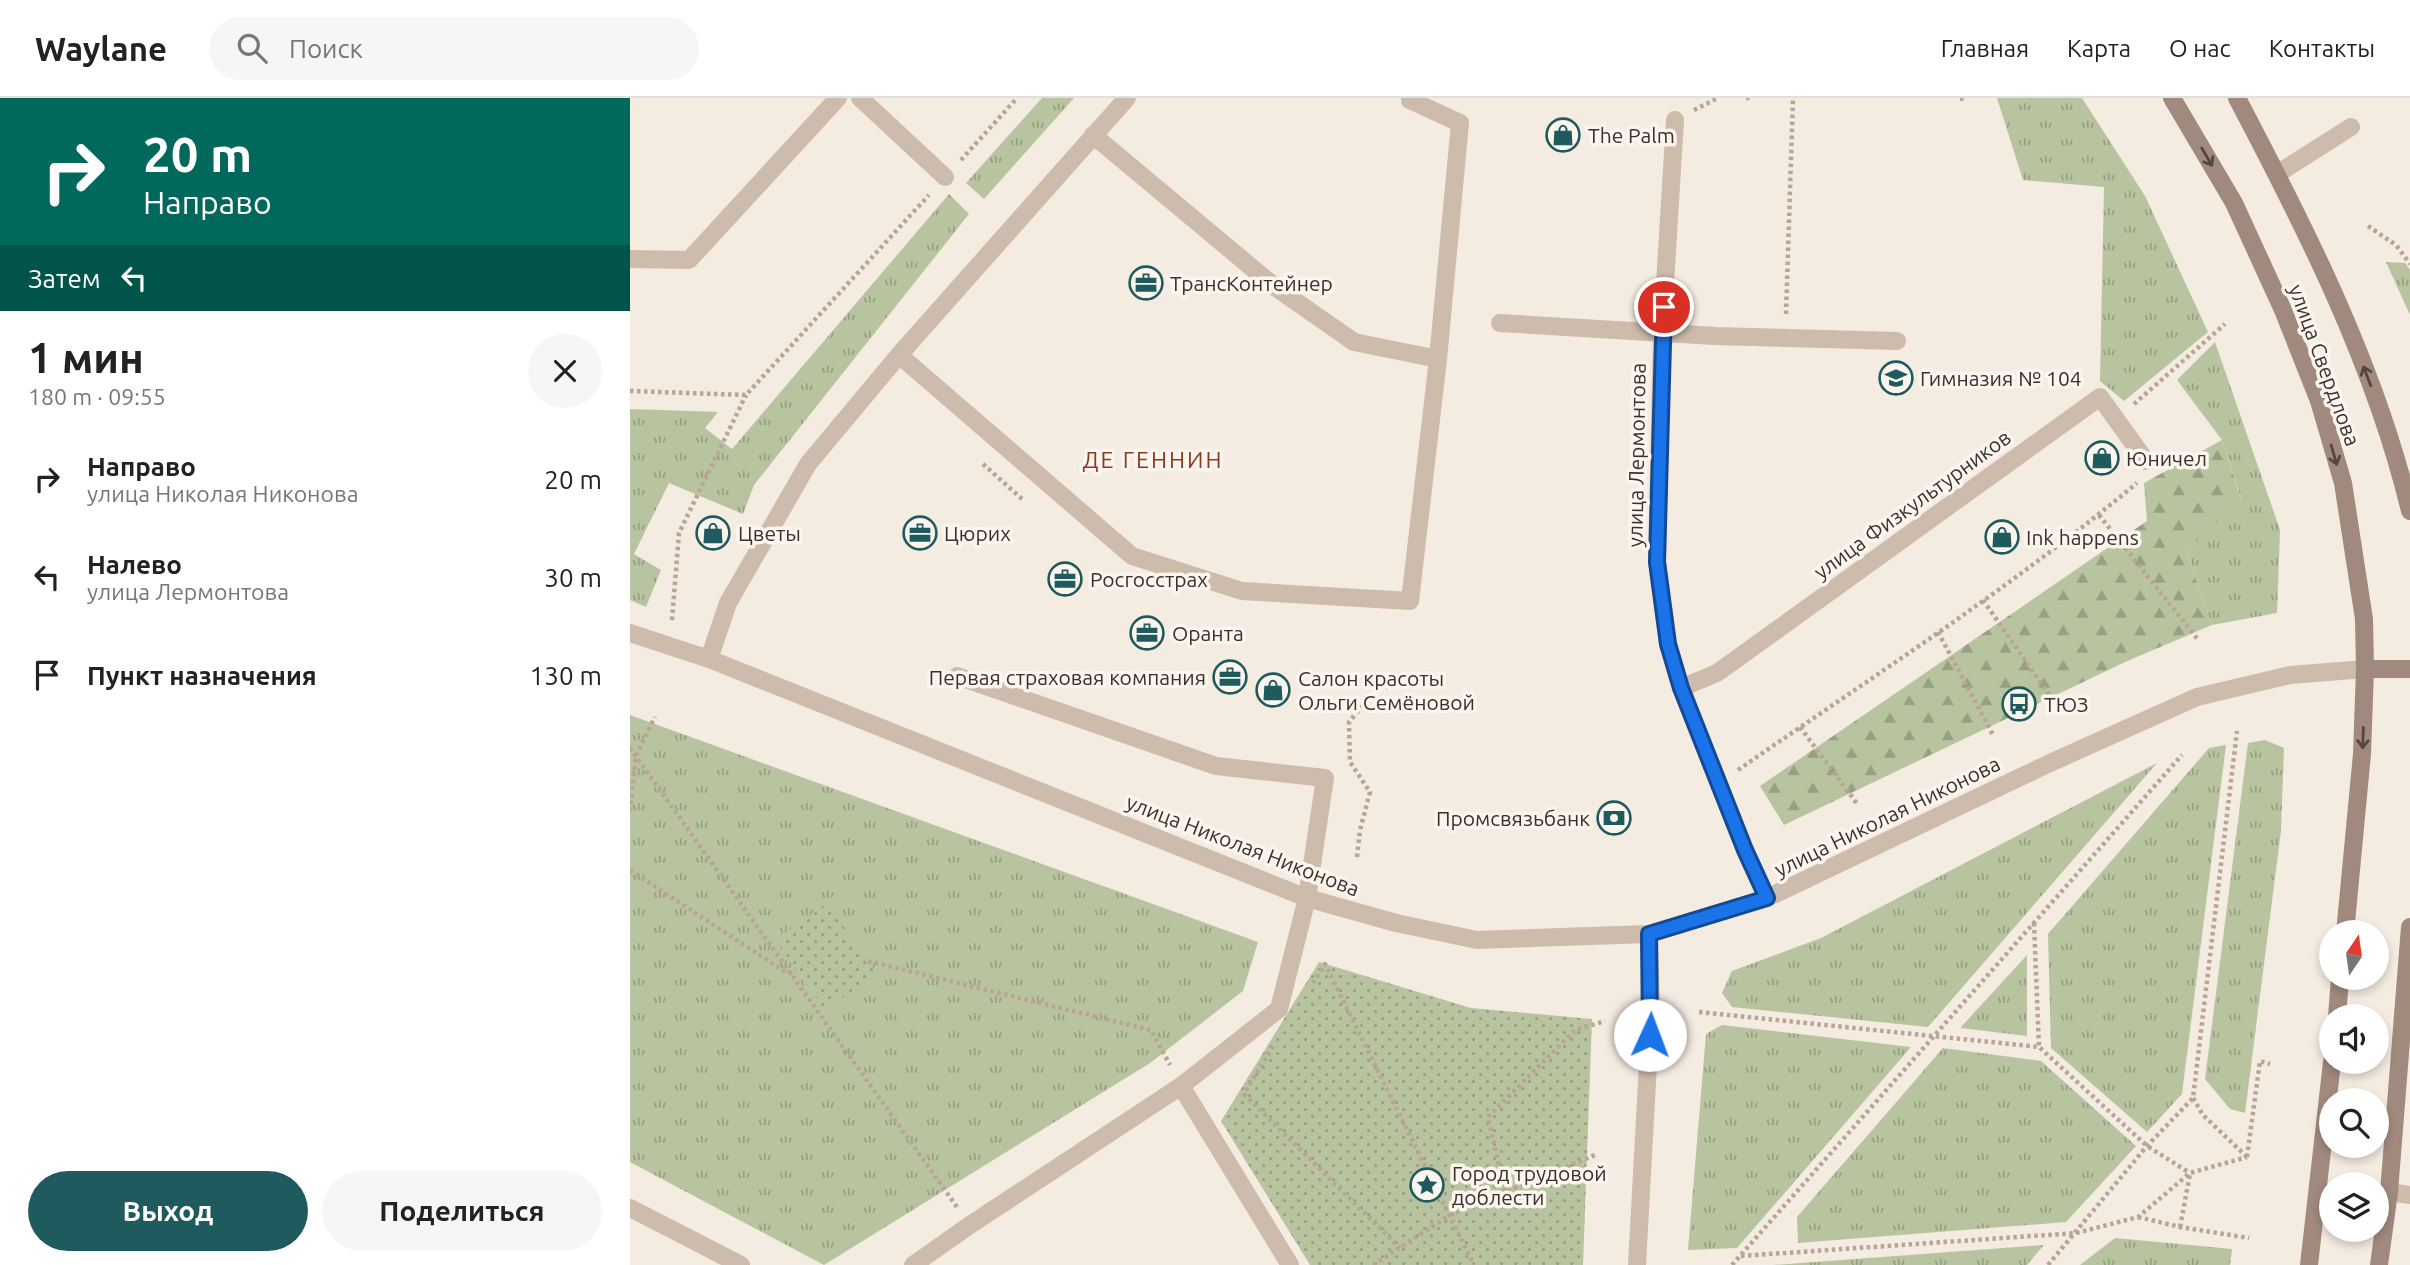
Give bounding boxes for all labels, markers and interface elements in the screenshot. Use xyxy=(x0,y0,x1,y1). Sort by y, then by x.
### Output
search box xyxy=(209,17,699,80)
icon: search xyxy=(233,29,271,67)
text: Waylane xyxy=(35,30,167,67)
text: Поиск xyxy=(289,34,363,63)
text: Главная xyxy=(1941,35,2029,62)
text: Карта xyxy=(2067,35,2131,62)
text: О нас xyxy=(2169,35,2231,62)
text: Контакты xyxy=(2269,35,2375,62)
shop icon: The Palm xyxy=(1544,116,1582,154)
place label: The Palm xyxy=(1588,123,1675,147)
icon: right xyxy=(28,126,119,217)
text: 20 m xyxy=(143,126,252,181)
one-way arrow xyxy=(2200,146,2214,166)
text: Направо xyxy=(143,184,272,220)
icon: left xyxy=(115,259,153,297)
text: Затем xyxy=(28,264,101,293)
office icon: ТрансКонтейнер xyxy=(1127,264,1165,302)
place label: ТрансКонтейнер xyxy=(1170,271,1333,295)
pin xyxy=(1634,277,1694,337)
street label: улица Свердлова xyxy=(2285,281,2365,449)
icon: arrive xyxy=(1645,288,1683,326)
text: 1 мин xyxy=(28,334,144,381)
button: close xyxy=(528,334,602,408)
school or university icon: Гимназия № 104 xyxy=(1877,359,1915,397)
street label: улица Лермонтова xyxy=(1622,363,1650,547)
one-way arrow xyxy=(2359,365,2372,387)
place label: Гимназия № 104 xyxy=(1920,366,2082,390)
text: 180 m · 09:55 xyxy=(28,384,166,409)
street label: улица Физкультурников xyxy=(1809,425,2015,583)
shop icon: Юничел xyxy=(2083,439,2121,477)
one-way arrow xyxy=(2329,444,2342,466)
place label: Юничел xyxy=(2126,446,2207,470)
district label: ДЕ ГЕННИН xyxy=(1082,447,1224,472)
text: Направо xyxy=(87,452,196,481)
icon: right xyxy=(28,460,66,498)
text: 20 m xyxy=(544,465,602,494)
text: улица Николая Никонова xyxy=(87,481,359,506)
shop icon: Цветы xyxy=(694,514,732,552)
office icon: Цюрих xyxy=(901,514,939,552)
shop icon: Ink happens xyxy=(1983,518,2021,556)
place label: Цветы xyxy=(738,521,801,545)
place label: Цюрих xyxy=(944,521,1011,545)
place label: Ink happens xyxy=(2026,525,2139,549)
text: Налево xyxy=(87,550,182,579)
icon: left xyxy=(28,558,66,596)
office icon: Росгосстрах xyxy=(1046,560,1084,598)
text: 30 m xyxy=(544,563,602,592)
place label: Росгосстрах xyxy=(1090,567,1208,591)
text: улица Лермонтова xyxy=(87,579,289,604)
office icon: Оранта xyxy=(1128,614,1166,652)
place label: Оранта xyxy=(1172,621,1244,645)
icon: arrive xyxy=(28,656,66,694)
office icon: Первая страховая компания xyxy=(1211,658,1249,696)
text: Пункт назначения xyxy=(87,661,317,690)
text: 130 m xyxy=(530,661,602,690)
place label: Первая страховая компания xyxy=(929,665,1206,689)
place label: Салон красоты Ольги Семёновой xyxy=(1298,666,1475,714)
shop icon: Салон красоты Ольги Семёновой xyxy=(1254,671,1292,709)
bus stop icon: ТЮЗ xyxy=(2000,685,2038,723)
place label: ТЮЗ xyxy=(2044,692,2089,716)
one-way arrow xyxy=(2356,726,2369,749)
street label: улица Николая Никонова xyxy=(1770,751,2004,881)
street label: улица Николая Никонова xyxy=(1123,789,1363,901)
bank icon: Промсвязьбанк xyxy=(1595,799,1633,837)
place label: Промсвязьбанк xyxy=(1436,806,1590,830)
north arrow xyxy=(2319,920,2389,990)
map controls xyxy=(2319,920,2389,1242)
position arrow xyxy=(1613,998,1687,1072)
button: sound xyxy=(2319,1004,2389,1074)
button: search xyxy=(2319,1088,2389,1158)
place label: Город трудовой доблести xyxy=(1452,1161,1607,1209)
place icon: Город трудовой доблести xyxy=(1408,1166,1446,1204)
button: Выход xyxy=(28,1171,308,1251)
button: Поделиться xyxy=(322,1171,602,1251)
button: layers xyxy=(2319,1172,2389,1242)

